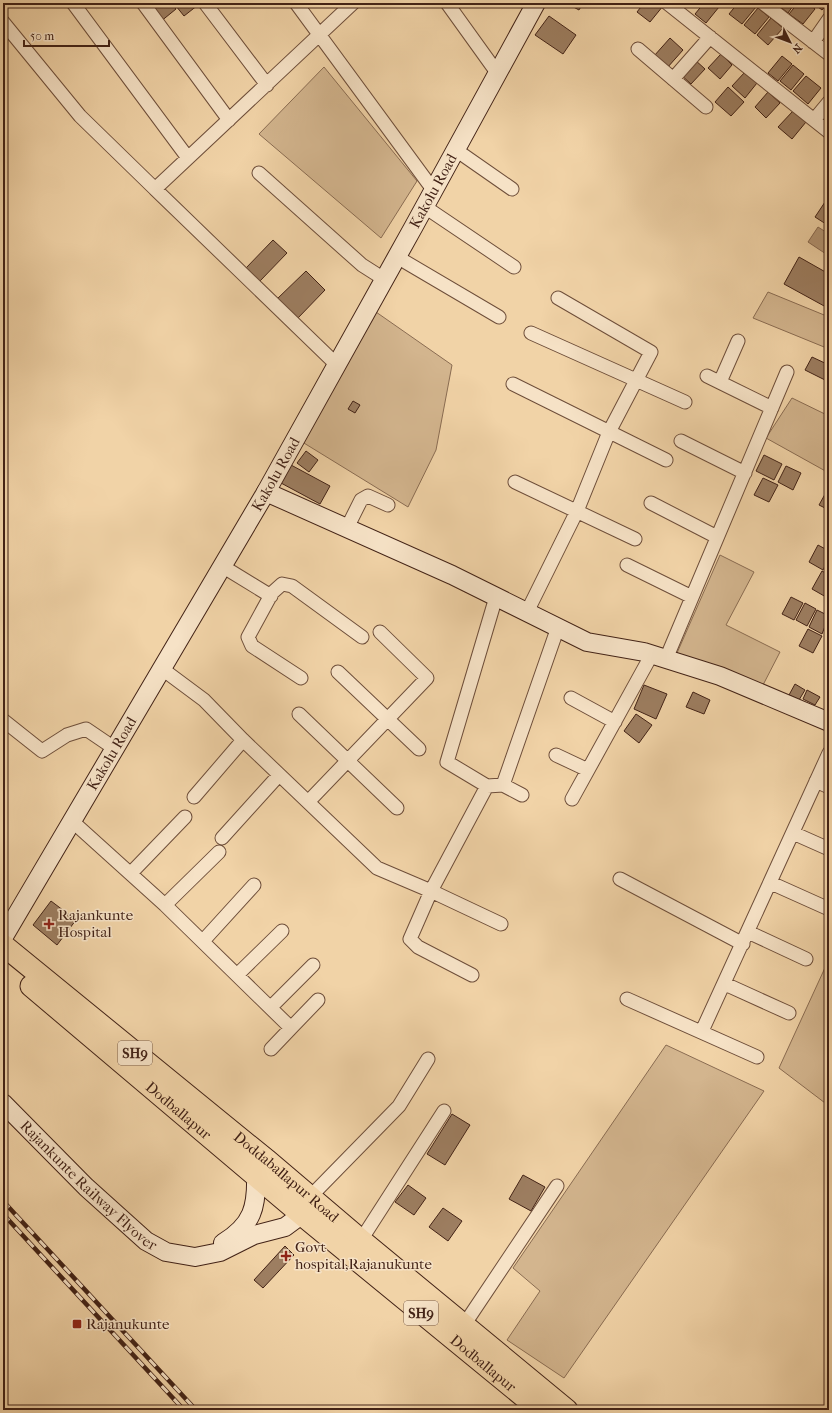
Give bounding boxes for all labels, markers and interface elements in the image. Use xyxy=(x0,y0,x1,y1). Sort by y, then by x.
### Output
scale bar xyxy=(24,22,109,48)
north arrow xyxy=(770,22,810,62)
text: 50 m xyxy=(30,29,54,43)
text: N xyxy=(789,41,805,56)
street label: Kakolu Road xyxy=(405,150,461,231)
street label: Kakolu Road xyxy=(248,433,304,515)
street label: Kakolu Road xyxy=(83,713,141,794)
place label: Rajankunte Hospital xyxy=(58,906,134,941)
marker: Rajankunte Hospital xyxy=(43,918,55,930)
road number: SH9 xyxy=(118,1041,152,1065)
street label: Dodballapur xyxy=(142,1078,215,1144)
street label: Rajankunte Railway Flyover xyxy=(16,1117,161,1255)
street label: Doddaballapur Road xyxy=(230,1128,343,1227)
place label: Govt hospital,Rajanukunte xyxy=(295,1238,432,1273)
marker: Govt hospital,Rajanukunte xyxy=(280,1250,292,1262)
road number: SH9 xyxy=(404,1301,438,1325)
place label: Rajanukunte xyxy=(86,1315,170,1333)
marker: Rajanukunte xyxy=(71,1318,83,1330)
street label: Dodballapur xyxy=(446,1331,520,1396)

